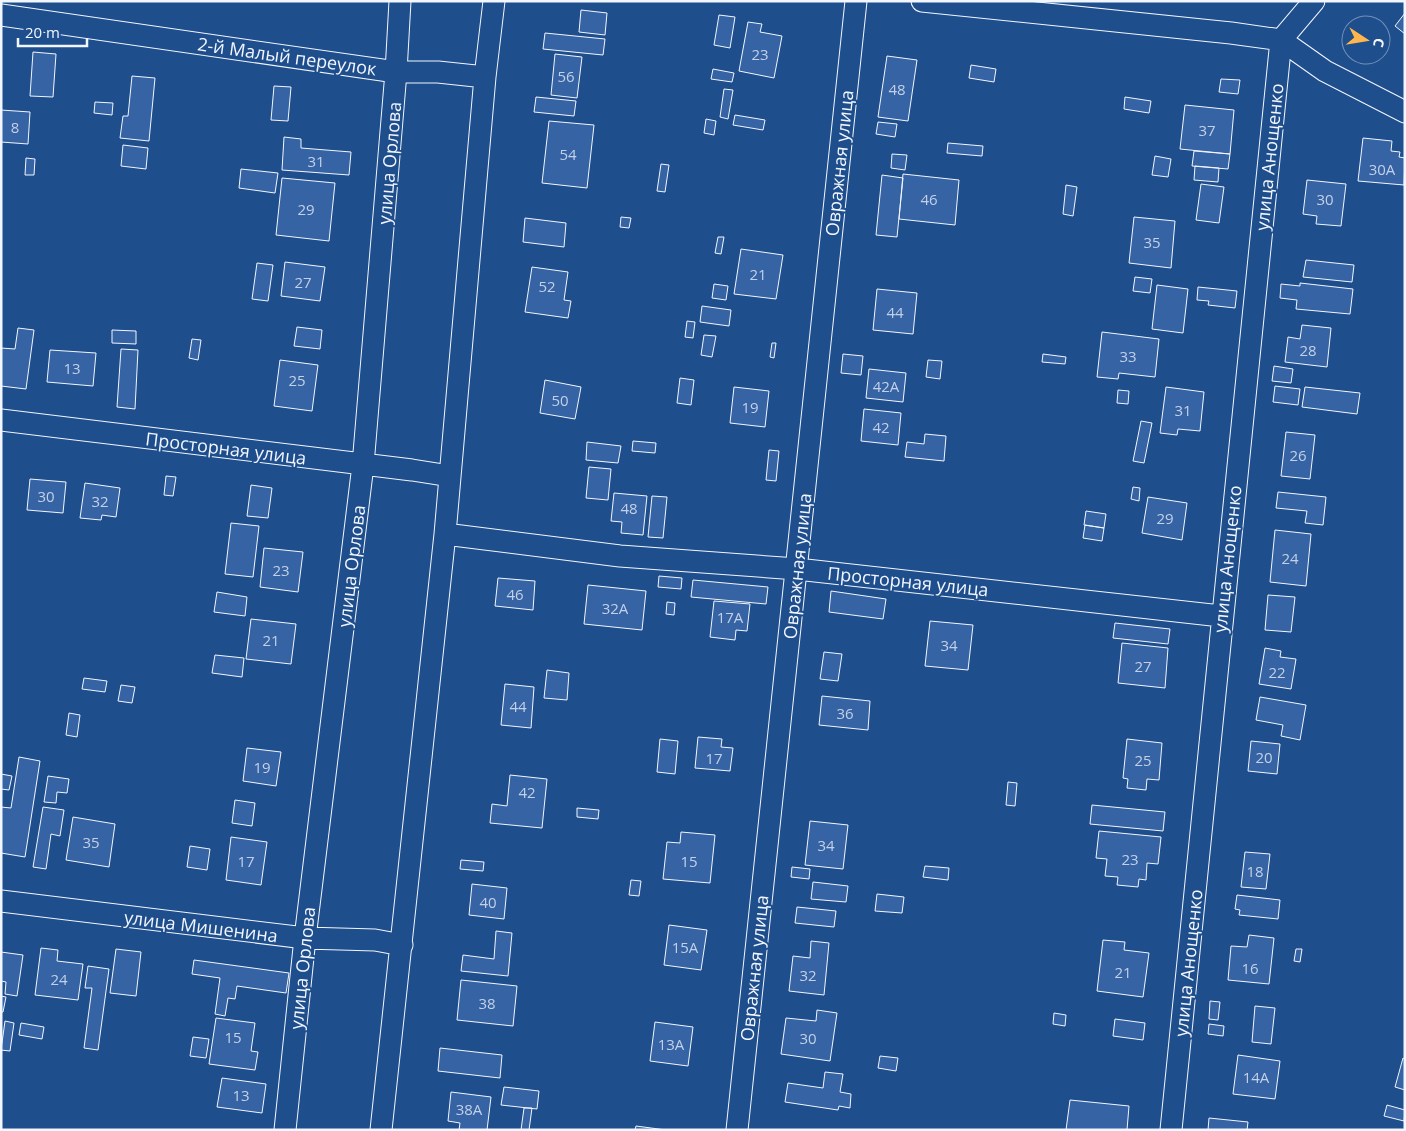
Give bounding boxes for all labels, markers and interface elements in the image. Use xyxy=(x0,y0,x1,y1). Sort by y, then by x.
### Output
scale bar xyxy=(18,15,86,47)
north arrow xyxy=(1341,15,1391,65)
text: 20 m xyxy=(25,22,60,42)
street label: 2-й Малый переулок xyxy=(196,32,379,81)
text: С xyxy=(1369,36,1389,49)
house number: 23 xyxy=(751,44,769,64)
house number: 56 xyxy=(557,66,575,86)
house number: 48 xyxy=(888,79,906,99)
street label: улица Анощенко xyxy=(1249,82,1289,232)
street label: Овражная улица xyxy=(819,89,859,237)
street label: улица Орлова xyxy=(372,101,406,225)
house number: 8 xyxy=(11,117,19,137)
house number: 37 xyxy=(1198,120,1216,140)
house number: 54 xyxy=(559,144,577,164)
house number: 31 xyxy=(307,151,325,171)
house number: 30А xyxy=(1369,159,1396,179)
house number: 46 xyxy=(920,189,938,209)
house number: 30 xyxy=(1316,189,1334,209)
house number: 29 xyxy=(297,199,315,219)
house number: 35 xyxy=(1143,232,1161,252)
house number: 21 xyxy=(749,264,767,284)
house number: 27 xyxy=(294,272,312,292)
house number: 52 xyxy=(538,276,556,296)
house number: 44 xyxy=(886,302,904,322)
house number: 28 xyxy=(1299,340,1317,360)
house number: 33 xyxy=(1119,346,1137,366)
house number: 13 xyxy=(63,358,81,378)
house number: 25 xyxy=(288,370,306,390)
house number: 42А xyxy=(873,376,900,396)
house number: 50 xyxy=(551,390,569,410)
house number: 19 xyxy=(741,397,759,417)
house number: 31 xyxy=(1174,400,1192,420)
house number: 42 xyxy=(872,417,890,437)
street label: Просторная улица xyxy=(144,426,308,470)
house number: 26 xyxy=(1289,445,1307,465)
street label: улица Анощенко xyxy=(1207,484,1247,634)
house number: 30 xyxy=(37,486,55,506)
house number: 32 xyxy=(91,491,109,511)
street label: Овражная улица xyxy=(777,492,817,640)
house number: 48 xyxy=(620,498,638,518)
street label: улица Орлова xyxy=(332,503,370,629)
house number: 29 xyxy=(1156,508,1174,528)
house number: 24 xyxy=(1281,548,1299,568)
house number: 23 xyxy=(272,560,290,580)
street label: Просторная улица xyxy=(826,561,990,601)
house number: 46 xyxy=(506,584,524,604)
house number: 32А xyxy=(602,598,629,618)
house number: 17А xyxy=(717,607,744,627)
house number: 21 xyxy=(262,630,280,650)
house number: 34 xyxy=(940,635,958,655)
house number: 27 xyxy=(1134,656,1152,676)
house number: 22 xyxy=(1268,662,1286,682)
house number: 44 xyxy=(509,696,527,716)
house number: 36 xyxy=(836,703,854,723)
house number: 20 xyxy=(1255,747,1273,767)
house number: 17 xyxy=(705,748,723,768)
house number: 25 xyxy=(1134,750,1152,770)
house number: 19 xyxy=(253,757,271,777)
house number: 42 xyxy=(518,782,536,802)
house number: 35 xyxy=(82,832,100,852)
house number: 34 xyxy=(817,835,835,855)
house number: 23 xyxy=(1121,849,1139,869)
house number: 17 xyxy=(237,851,255,871)
house number: 15 xyxy=(680,851,698,871)
house number: 18 xyxy=(1246,861,1264,881)
street label: улица Анощенко xyxy=(1168,888,1208,1038)
house number: 40 xyxy=(479,892,497,912)
street label: Овражная улица xyxy=(734,894,774,1042)
street label: улица Мишенина xyxy=(123,905,279,947)
street label: улица Орлова xyxy=(284,905,320,1031)
house number: 15А xyxy=(672,937,699,957)
house number: 16 xyxy=(1241,958,1259,978)
house number: 21 xyxy=(1114,962,1132,982)
house number: 32 xyxy=(799,965,817,985)
house number: 24 xyxy=(50,969,68,989)
house number: 38 xyxy=(478,993,496,1013)
house number: 15 xyxy=(224,1027,242,1047)
house number: 30 xyxy=(799,1028,817,1048)
house number: 13А xyxy=(658,1034,685,1054)
house number: 14А xyxy=(1243,1067,1270,1087)
house number: 13 xyxy=(232,1085,250,1105)
house number: 38А xyxy=(456,1099,483,1119)

